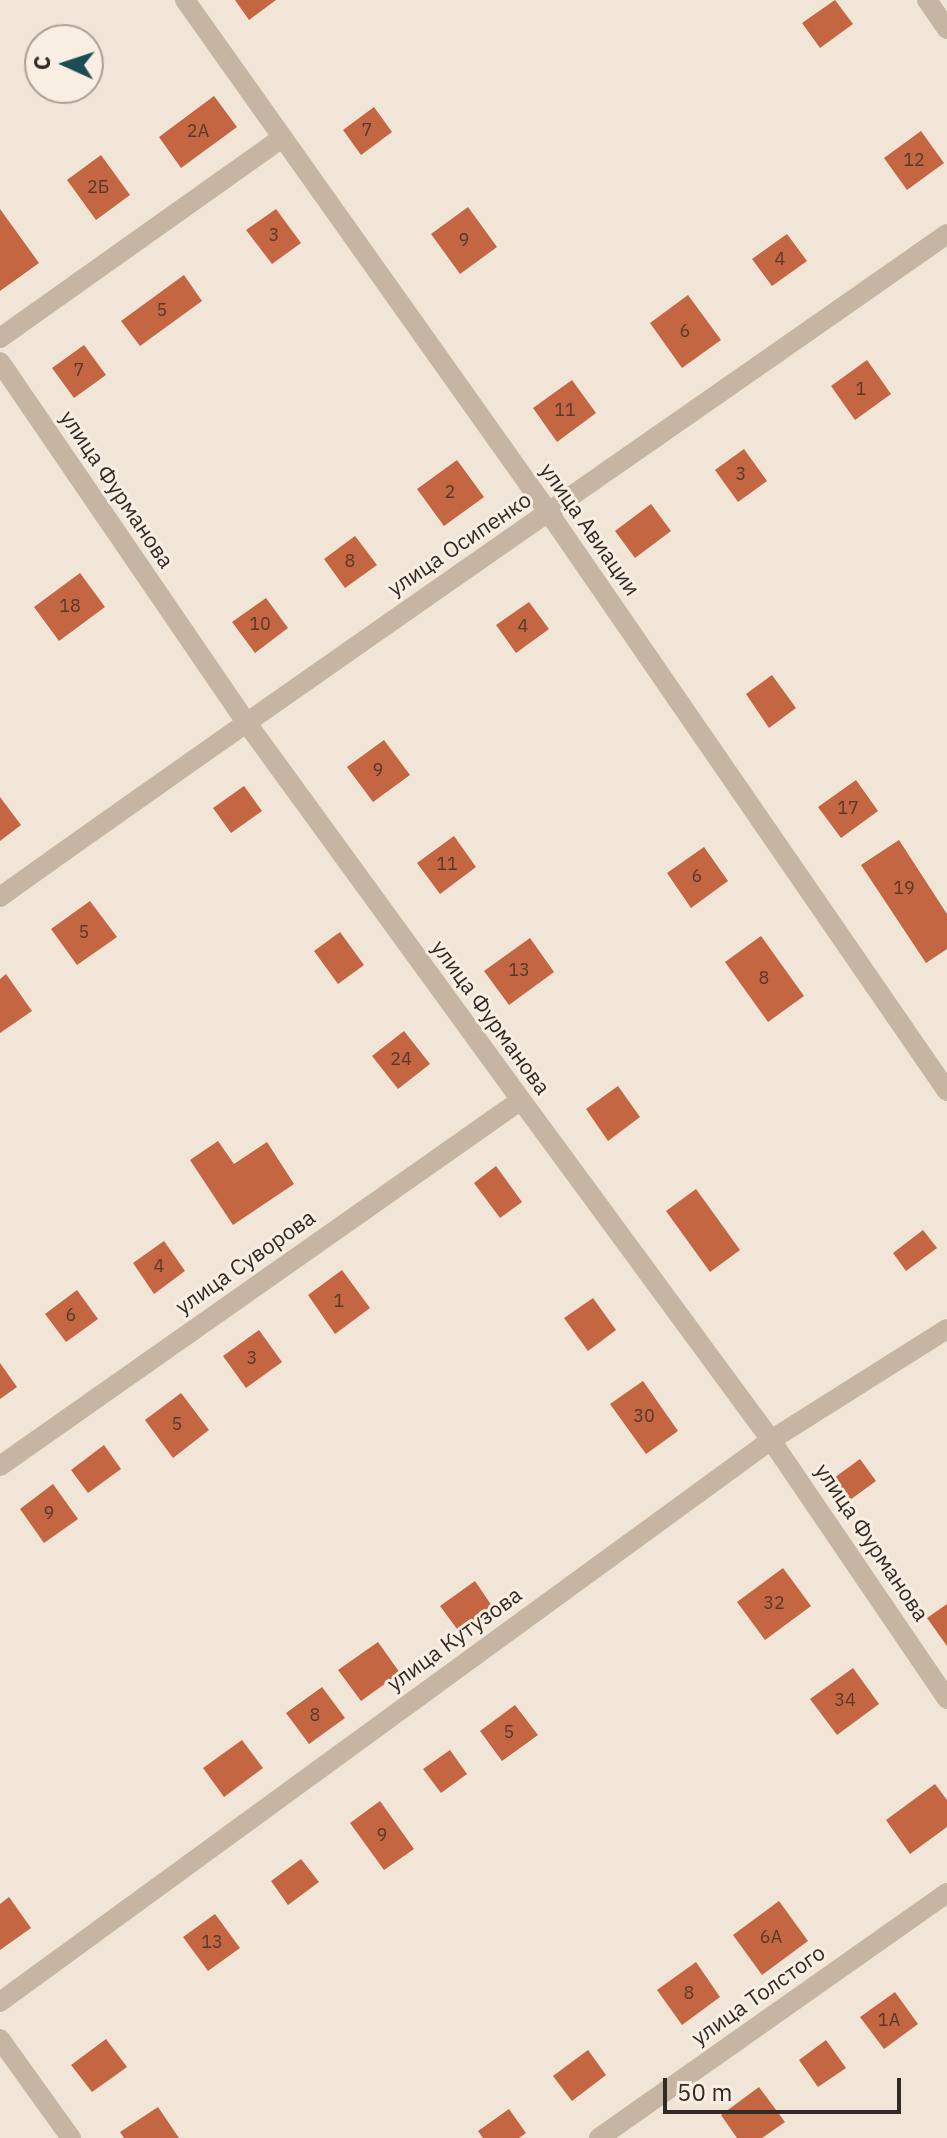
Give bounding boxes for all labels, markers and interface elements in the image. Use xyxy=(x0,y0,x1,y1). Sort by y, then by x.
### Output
north arrow xyxy=(24,24,104,104)
text: С xyxy=(27,55,56,71)
house number: 7 xyxy=(362,120,372,142)
house number: 2А xyxy=(187,121,209,143)
house number: 12 xyxy=(903,150,925,172)
house number: 2Б xyxy=(87,177,109,199)
house number: 3 xyxy=(269,225,279,247)
house number: 9 xyxy=(459,230,469,252)
house number: 4 xyxy=(775,249,785,271)
house number: 5 xyxy=(157,300,167,322)
house number: 6 xyxy=(680,321,690,343)
house number: 7 xyxy=(74,360,84,382)
house number: 1 xyxy=(856,379,866,401)
house number: 11 xyxy=(554,400,576,422)
street label: улица Фурманова xyxy=(53,406,179,574)
street label: улица Авиации xyxy=(533,458,645,602)
house number: 3 xyxy=(736,464,746,486)
house number: 2 xyxy=(445,482,455,504)
street label: улица Осипенко xyxy=(383,487,537,603)
house number: 8 xyxy=(345,551,355,573)
house number: 18 xyxy=(59,596,81,618)
house number: 10 xyxy=(249,614,271,636)
house number: 4 xyxy=(518,616,528,638)
house number: 9 xyxy=(373,760,383,782)
house number: 17 xyxy=(837,798,859,820)
house number: 11 xyxy=(436,854,458,876)
house number: 6 xyxy=(692,866,702,888)
house number: 19 xyxy=(893,878,915,900)
house number: 5 xyxy=(79,922,89,944)
street label: улица Фурманова xyxy=(425,936,555,1100)
house number: 13 xyxy=(508,960,530,982)
house number: 8 xyxy=(759,968,769,990)
house number: 24 xyxy=(390,1049,412,1071)
street label: улица Суворова xyxy=(171,1205,321,1321)
house number: 4 xyxy=(154,1256,164,1278)
house number: 1 xyxy=(334,1291,344,1313)
house number: 6 xyxy=(66,1305,76,1327)
house number: 3 xyxy=(247,1348,257,1370)
house number: 30 xyxy=(633,1406,655,1428)
house number: 5 xyxy=(172,1414,182,1436)
street label: улица Фурманова xyxy=(808,1459,934,1627)
house number: 9 xyxy=(44,1503,54,1525)
street label: улица Кутузова xyxy=(382,1582,528,1698)
house number: 32 xyxy=(763,1593,785,1615)
house number: 34 xyxy=(834,1690,856,1712)
house number: 8 xyxy=(310,1705,320,1727)
house number: 5 xyxy=(504,1722,514,1744)
house number: 9 xyxy=(377,1825,387,1847)
house number: 6А xyxy=(760,1927,782,1949)
house number: 13 xyxy=(201,1932,223,1954)
street label: улица Толстого xyxy=(687,1940,831,2052)
house number: 8 xyxy=(684,1983,694,2005)
house number: 1А xyxy=(878,2010,900,2032)
scale bar xyxy=(667,2062,905,2112)
text: 50 m xyxy=(677,2076,732,2108)

